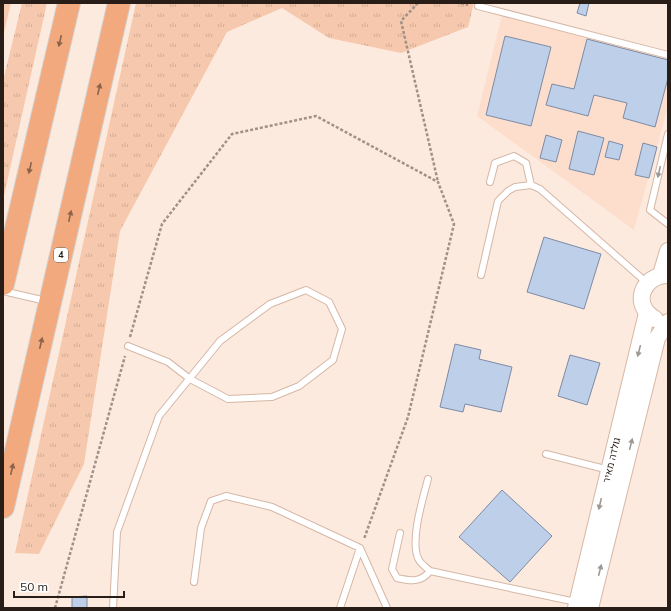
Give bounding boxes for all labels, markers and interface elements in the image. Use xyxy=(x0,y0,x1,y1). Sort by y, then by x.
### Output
one-way arrow xyxy=(57,35,63,47)
one-way arrow xyxy=(96,83,102,95)
one-way arrow xyxy=(27,161,33,174)
one-way arrow xyxy=(656,166,662,178)
one-way arrow xyxy=(67,210,73,222)
road number: 4 xyxy=(54,248,68,262)
one-way arrow xyxy=(38,336,44,349)
one-way arrow xyxy=(636,345,642,357)
street label: גולדה מאיר xyxy=(600,436,623,484)
one-way arrow xyxy=(628,438,634,450)
one-way arrow xyxy=(9,463,15,475)
one-way arrow xyxy=(597,498,603,511)
one-way arrow xyxy=(597,564,603,576)
scale bar xyxy=(14,573,124,599)
text: 50 m xyxy=(20,579,48,594)

